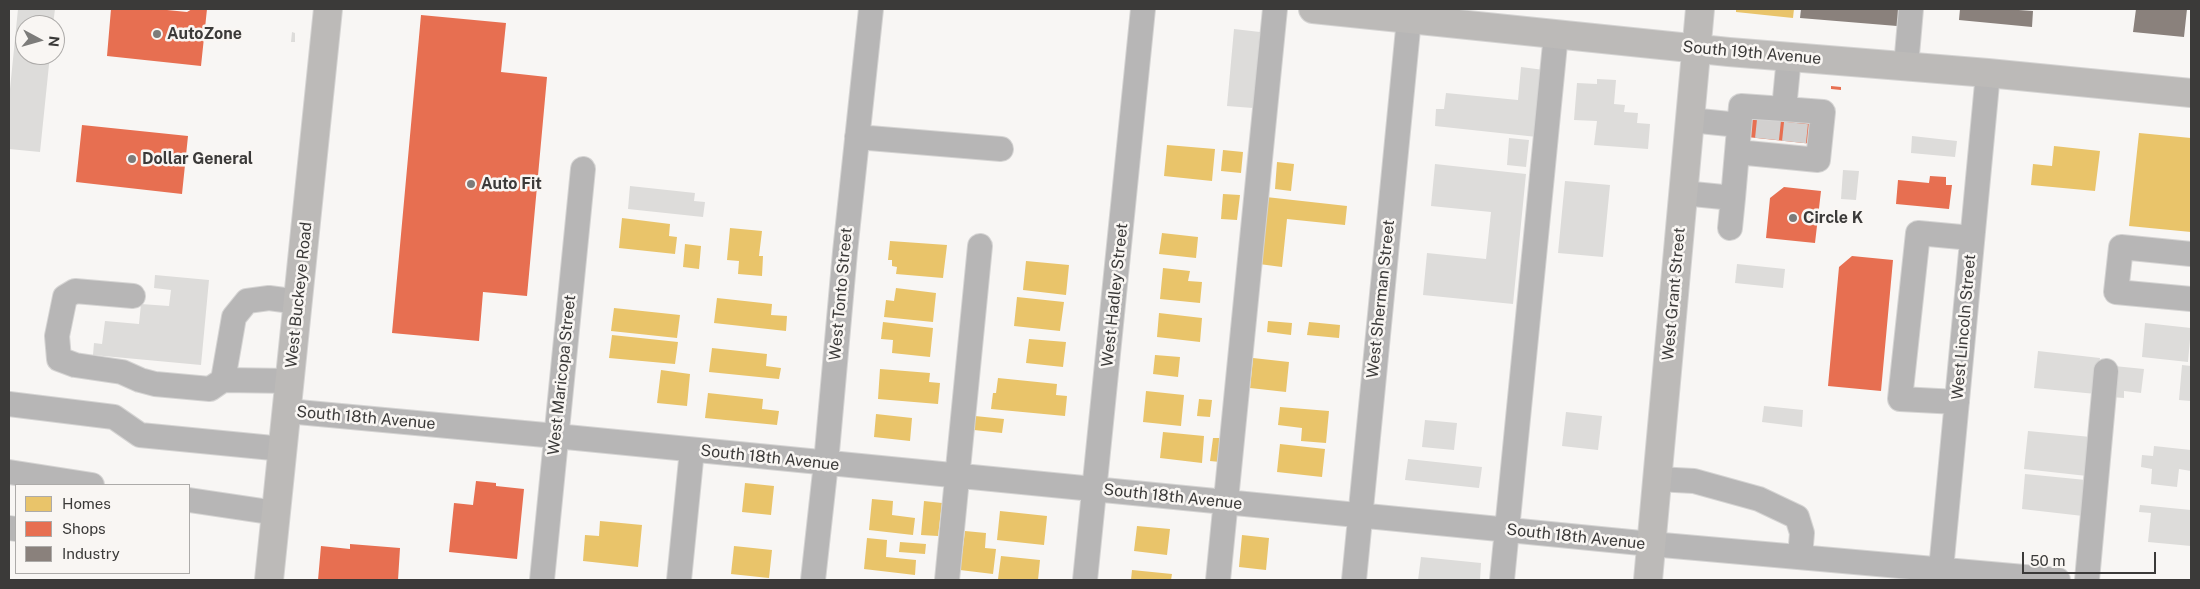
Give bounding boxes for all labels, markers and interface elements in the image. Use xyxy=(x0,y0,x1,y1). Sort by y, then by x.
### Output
north arrow xyxy=(15,15,65,65)
place label: AutoZone xyxy=(167,24,242,44)
marker: AutoZone xyxy=(151,28,163,40)
text: N xyxy=(45,35,62,48)
street label: South 19th Avenue xyxy=(1682,37,1822,69)
place label: Dollar General xyxy=(142,149,253,169)
marker: Dollar General xyxy=(126,153,138,165)
place label: Auto Fit xyxy=(481,174,542,194)
marker: Auto Fit xyxy=(465,178,477,190)
place label: Circle K xyxy=(1803,208,1863,228)
marker: Circle K xyxy=(1787,212,1799,224)
street label: West Sherman Street xyxy=(1363,219,1399,379)
street label: West Buckeye Road xyxy=(282,221,316,369)
street label: West Hadley Street xyxy=(1098,222,1132,368)
street label: West Grant Street xyxy=(1659,226,1689,362)
street label: West Tonto Street xyxy=(826,227,856,361)
street label: West Lincoln Street xyxy=(1948,253,1980,401)
street label: West Maricopa Street xyxy=(544,294,580,456)
street label: South 18th Avenue xyxy=(296,402,436,434)
street label: South 18th Avenue xyxy=(700,441,840,475)
street label: South 18th Avenue xyxy=(1103,480,1243,514)
legend xyxy=(15,484,190,574)
text: Homes xyxy=(62,495,111,512)
text: Shops xyxy=(62,520,106,537)
street label: South 18th Avenue xyxy=(1506,520,1646,554)
scale bar xyxy=(2025,542,2159,574)
text: Industry xyxy=(62,545,120,562)
text: 50 m xyxy=(2030,552,2065,569)

